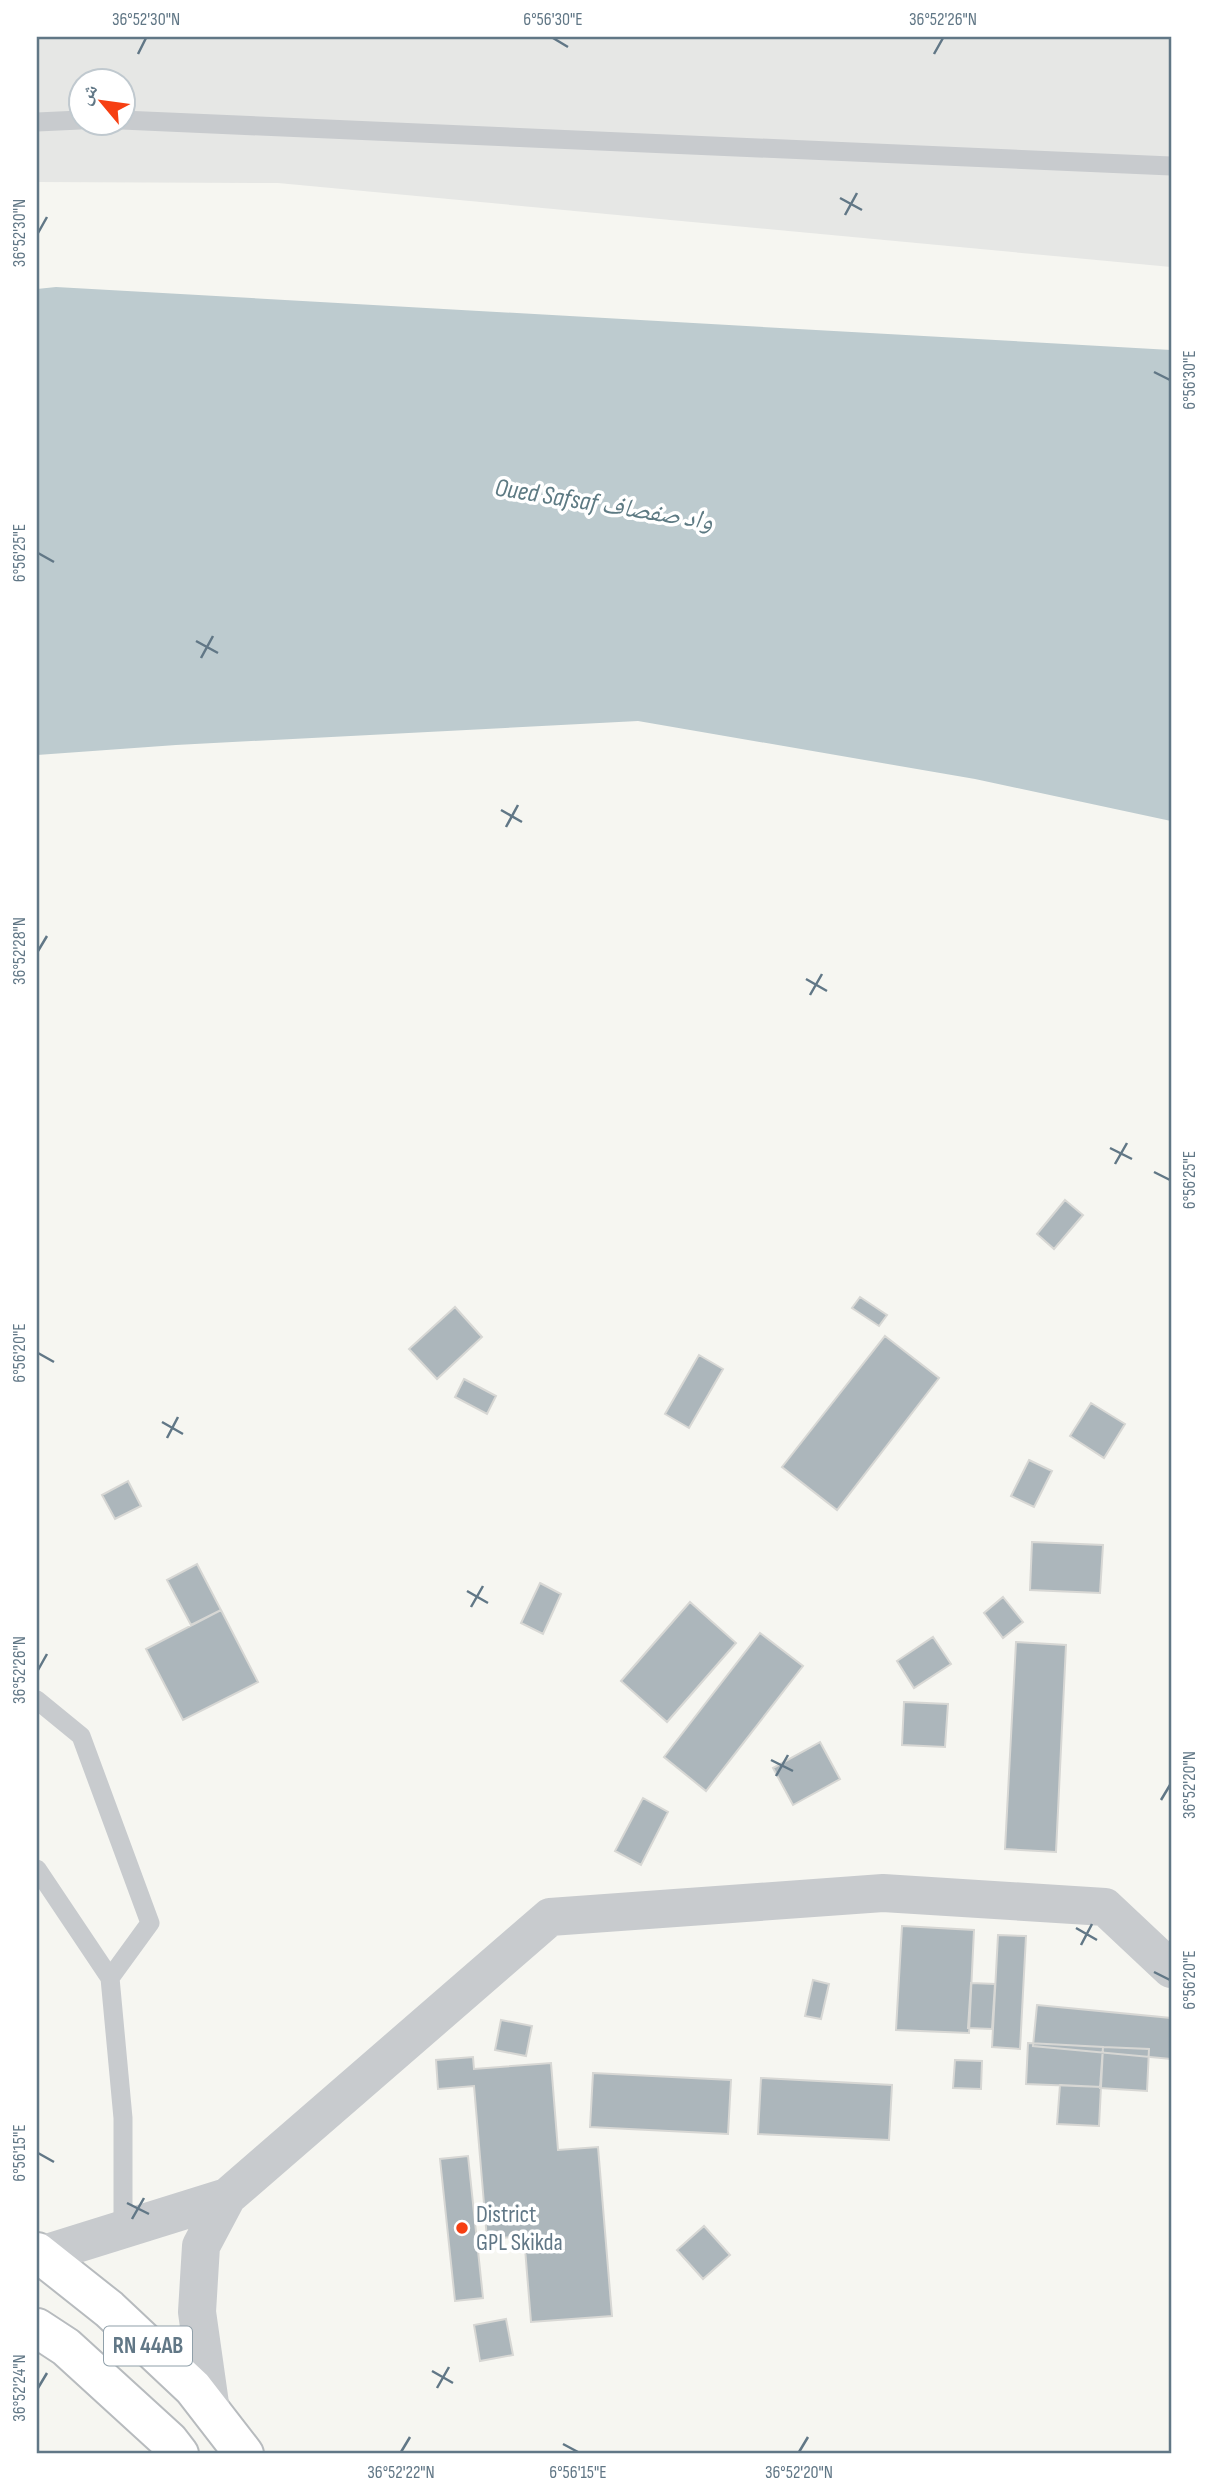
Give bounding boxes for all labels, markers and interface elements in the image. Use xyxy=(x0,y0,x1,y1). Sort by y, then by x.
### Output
text: 36°52'30"N xyxy=(112,9,180,30)
text: 6°56'30"E xyxy=(523,9,583,30)
text: 36°52'26"N xyxy=(909,9,977,30)
north arrow xyxy=(66,66,136,136)
text: ش xyxy=(73,80,103,109)
text: 36°52'30"N xyxy=(9,199,30,267)
text: 6°56'30"E xyxy=(1179,350,1200,410)
water label: Oued Safsaf واد صفصاف xyxy=(493,472,715,538)
text: 6°56'25"E xyxy=(9,524,30,582)
text: 36°52'28"N xyxy=(9,917,30,985)
text: 6°56'25"E xyxy=(1179,1151,1200,1209)
text: 6°56'20"E xyxy=(9,1323,30,1383)
text: 36°52'26"N xyxy=(9,1636,30,1704)
text: 36°52'20"N xyxy=(1179,1751,1200,1819)
text: 6°56'20"E xyxy=(1179,1950,1200,2010)
text: 6°56'15"E xyxy=(9,2124,30,2182)
place label: District GPL Skikda xyxy=(476,2200,563,2257)
marker: District GPL Skikda xyxy=(454,2220,470,2236)
road number: RN 44AB xyxy=(104,2326,192,2366)
text: 36°52'24"N xyxy=(9,2354,30,2422)
text: 36°52'22"N xyxy=(367,2462,435,2483)
text: 6°56'15"E xyxy=(549,2462,607,2483)
text: 36°52'20"N xyxy=(765,2462,833,2483)

